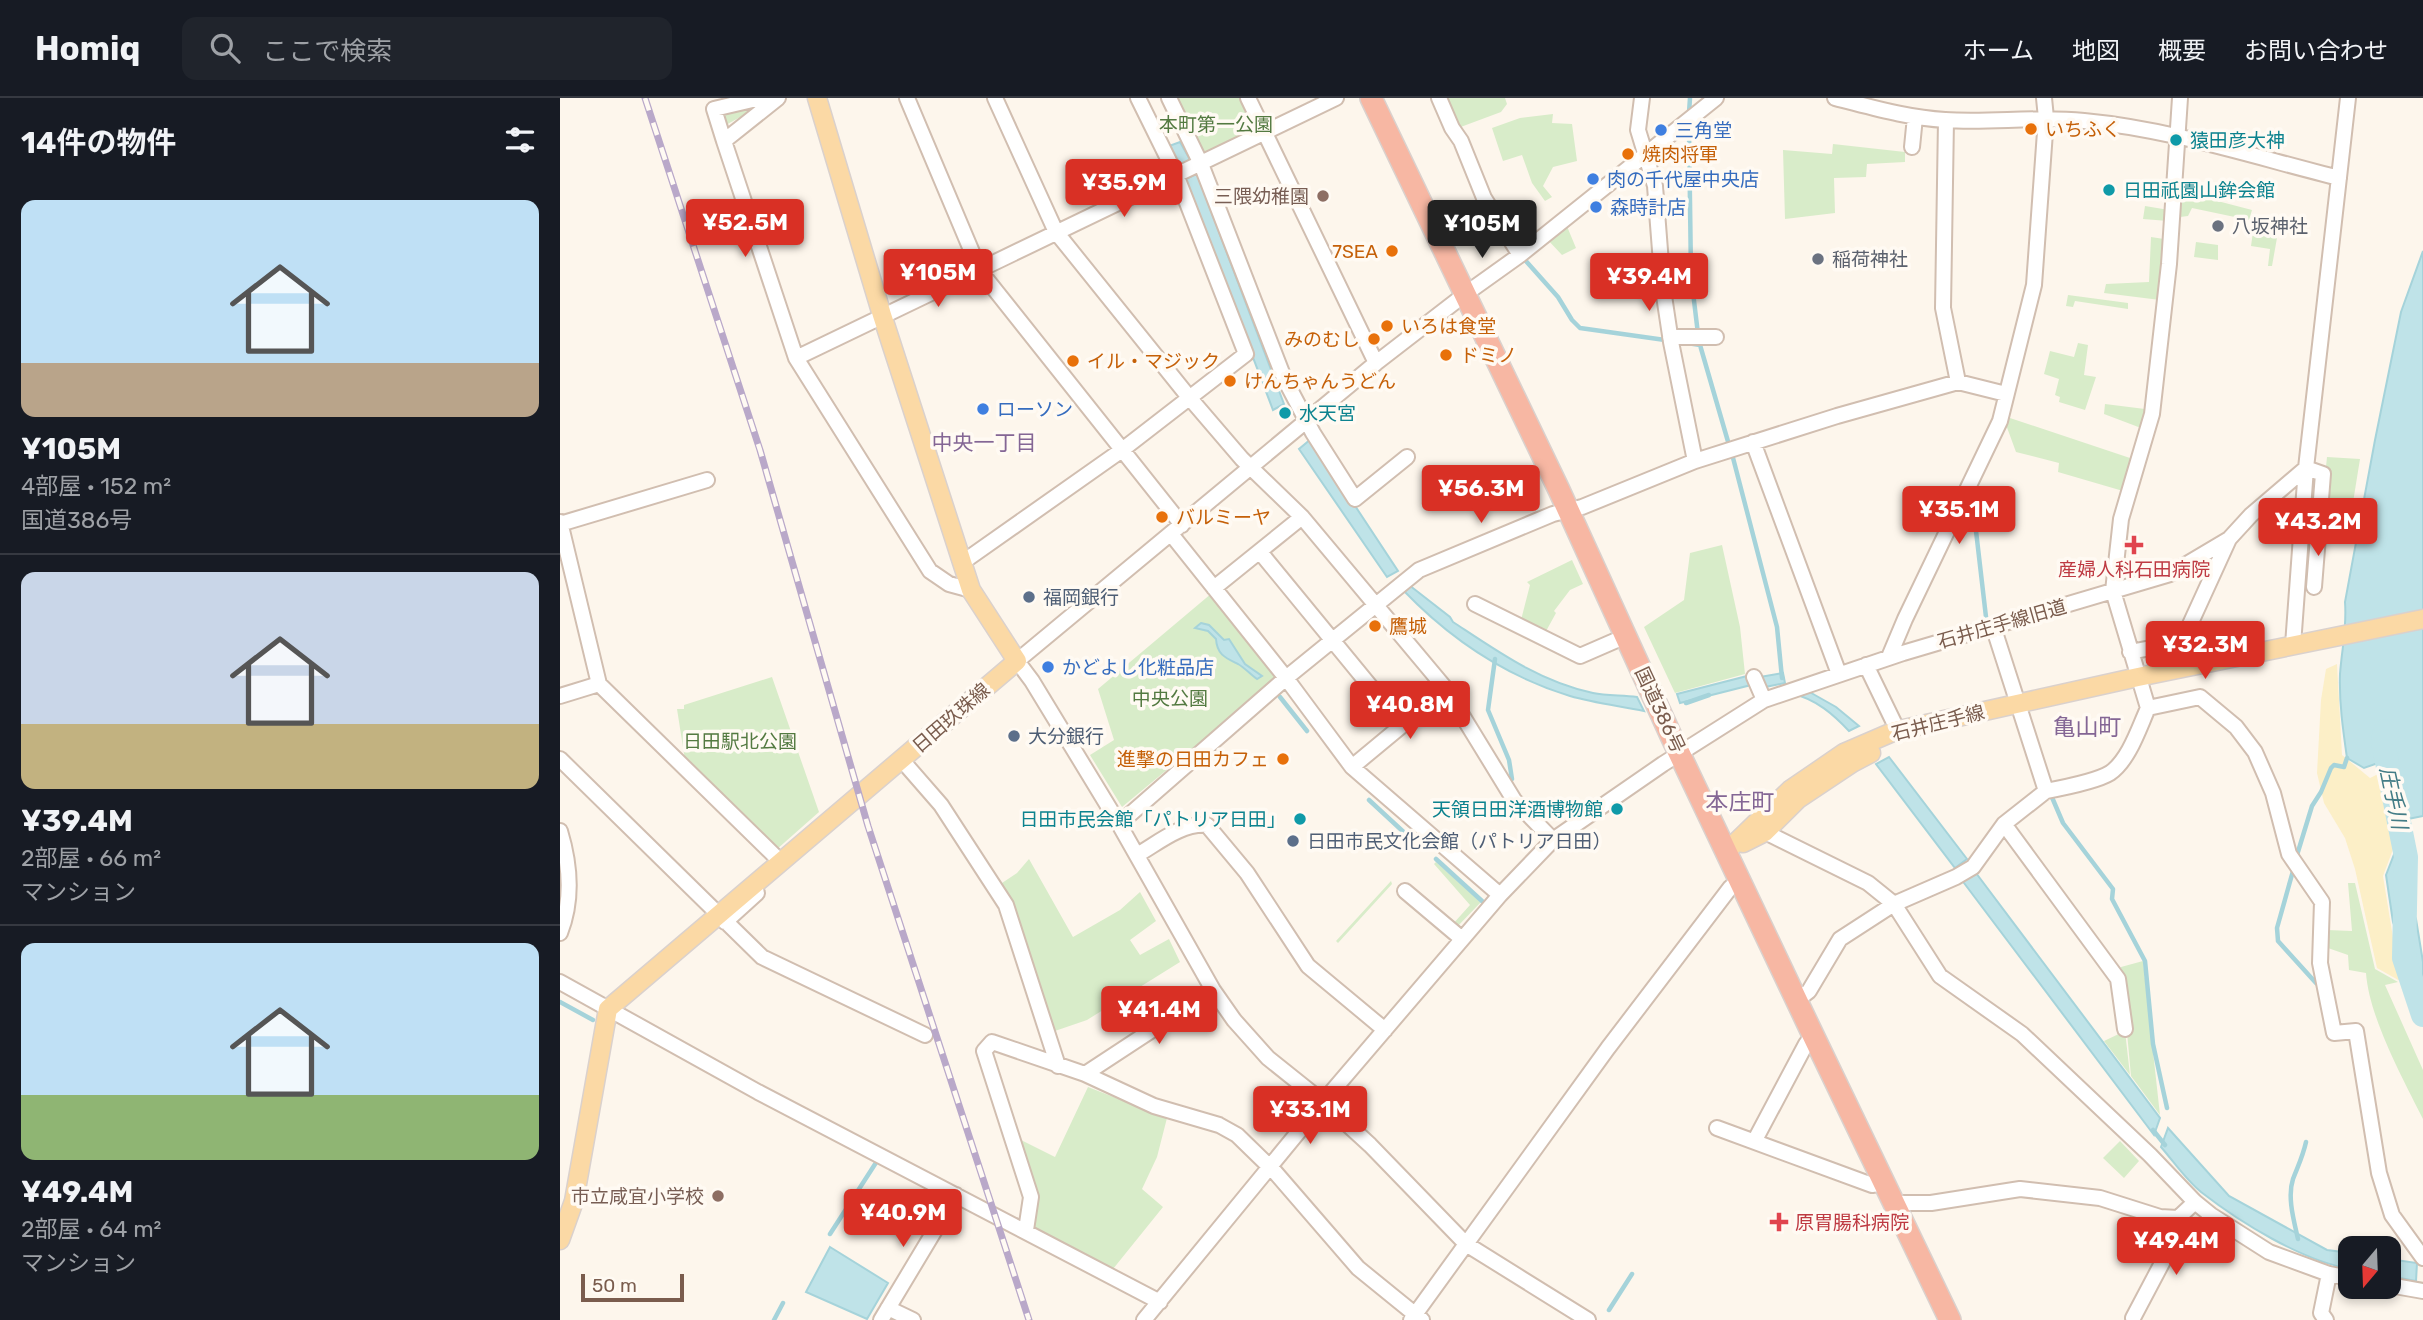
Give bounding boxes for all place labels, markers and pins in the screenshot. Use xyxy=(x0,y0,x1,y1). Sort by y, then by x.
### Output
place label: いちふく xyxy=(2045,118,2121,141)
place label: 三角堂 xyxy=(1675,119,1732,142)
marker: いちふく xyxy=(2023,121,2039,137)
marker: 三角堂 xyxy=(1653,122,1669,138)
place label: 猿田彦大神 xyxy=(2190,129,2285,152)
marker: 猿田彦大神 xyxy=(2168,132,2184,148)
place label: 焼肉将軍 xyxy=(1642,143,1718,166)
marker: 焼肉将軍 xyxy=(1620,146,1636,162)
pin: ¥35.9M xyxy=(1067,159,1181,219)
place label: 肉の千代屋中央店 xyxy=(1607,168,1759,191)
marker: 肉の千代屋中央店 xyxy=(1585,171,1601,187)
place label: 日田祇園山鉾会館 xyxy=(2123,179,2275,202)
marker: 日田祇園山鉾会館 xyxy=(2101,182,2117,198)
place label: 三隈幼稚園 xyxy=(1214,185,1309,208)
marker: 三隈幼稚園 xyxy=(1315,188,1331,204)
place label: 森時計店 xyxy=(1610,196,1686,219)
marker: 森時計店 xyxy=(1588,199,1604,215)
pin: ¥52.5M xyxy=(688,200,802,259)
pin: ¥105M xyxy=(1433,200,1531,260)
place label: 八坂神社 xyxy=(2232,215,2308,238)
marker: 八坂神社 xyxy=(2210,218,2226,234)
place label: 7SEA xyxy=(1332,240,1378,263)
marker: 7SEA xyxy=(1384,243,1400,259)
place label: 稲荷神社 xyxy=(1832,248,1908,271)
pin: ¥105M xyxy=(889,250,987,309)
marker: 稲荷神社 xyxy=(1810,251,1826,267)
pin: ¥39.4M xyxy=(1592,254,1706,313)
place label: いろは食堂 xyxy=(1401,315,1496,338)
marker: いろは食堂 xyxy=(1379,318,1395,334)
place label: みのむし xyxy=(1284,328,1360,351)
marker: みのむし xyxy=(1366,331,1382,347)
place label: ドミノ xyxy=(1460,344,1517,367)
marker: ドミノ xyxy=(1438,347,1454,363)
place label: イル・マジック xyxy=(1087,350,1220,373)
marker: イル・マジック xyxy=(1065,353,1081,369)
place label: けんちゃんうどん xyxy=(1244,370,1396,393)
marker: けんちゃんうどん xyxy=(1222,373,1238,389)
place label: ローソン xyxy=(997,398,1073,421)
marker: ローソン xyxy=(975,401,991,417)
place label: 水天宮 xyxy=(1299,402,1356,425)
marker: 水天宮 xyxy=(1277,405,1293,421)
pin: ¥56.3M xyxy=(1424,466,1538,525)
pin: ¥35.1M xyxy=(1902,486,2016,546)
pin: ¥43.2M xyxy=(2261,498,2375,558)
place label: バルミーヤ xyxy=(1176,506,1271,529)
marker: バルミーヤ xyxy=(1154,509,1170,525)
marker: 産婦人科石田病院 xyxy=(2124,535,2144,555)
place label: 産婦人科石田病院 xyxy=(2058,558,2210,581)
place label: 福岡銀行 xyxy=(1043,586,1119,609)
marker: 福岡銀行 xyxy=(1021,589,1037,605)
place label: 鷹城 xyxy=(1389,615,1427,638)
marker: 鷹城 xyxy=(1367,618,1383,634)
pin: ¥32.3M xyxy=(2148,622,2262,681)
place label: かどよし化粧品店 xyxy=(1062,656,1214,679)
marker: かどよし化粧品店 xyxy=(1040,659,1056,675)
pin: ¥40.8M xyxy=(1353,682,1467,741)
place label: 大分銀行 xyxy=(1028,725,1104,748)
marker: 大分銀行 xyxy=(1006,728,1022,744)
place label: 進撃の日田カフェ xyxy=(1117,748,1269,771)
marker: 進撃の日田カフェ xyxy=(1275,751,1291,767)
place label: 天領日田洋酒博物館 xyxy=(1432,798,1603,821)
marker: 天領日田洋酒博物館 xyxy=(1609,801,1625,817)
place label: 日田市民会館「パトリア日田」 xyxy=(1019,808,1286,831)
marker: 日田市民会館「パトリア日田」 xyxy=(1292,811,1308,827)
place label: 日田市民文化会館（パトリア日田） xyxy=(1307,830,1612,853)
marker: 日田市民文化会館（パトリア日田） xyxy=(1285,833,1301,849)
pin: ¥41.4M xyxy=(1102,986,1216,1046)
pin: ¥33.1M xyxy=(1253,1086,1367,1146)
place label: 市立咸宜小学校 xyxy=(571,1185,704,1208)
marker: 市立咸宜小学校 xyxy=(710,1188,726,1204)
pin: ¥40.9M xyxy=(846,1190,960,1249)
place label: 原胃腸科病院 xyxy=(1795,1211,1909,1234)
marker: 原胃腸科病院 xyxy=(1769,1212,1789,1232)
pin: ¥49.4M xyxy=(2119,1218,2233,1277)

